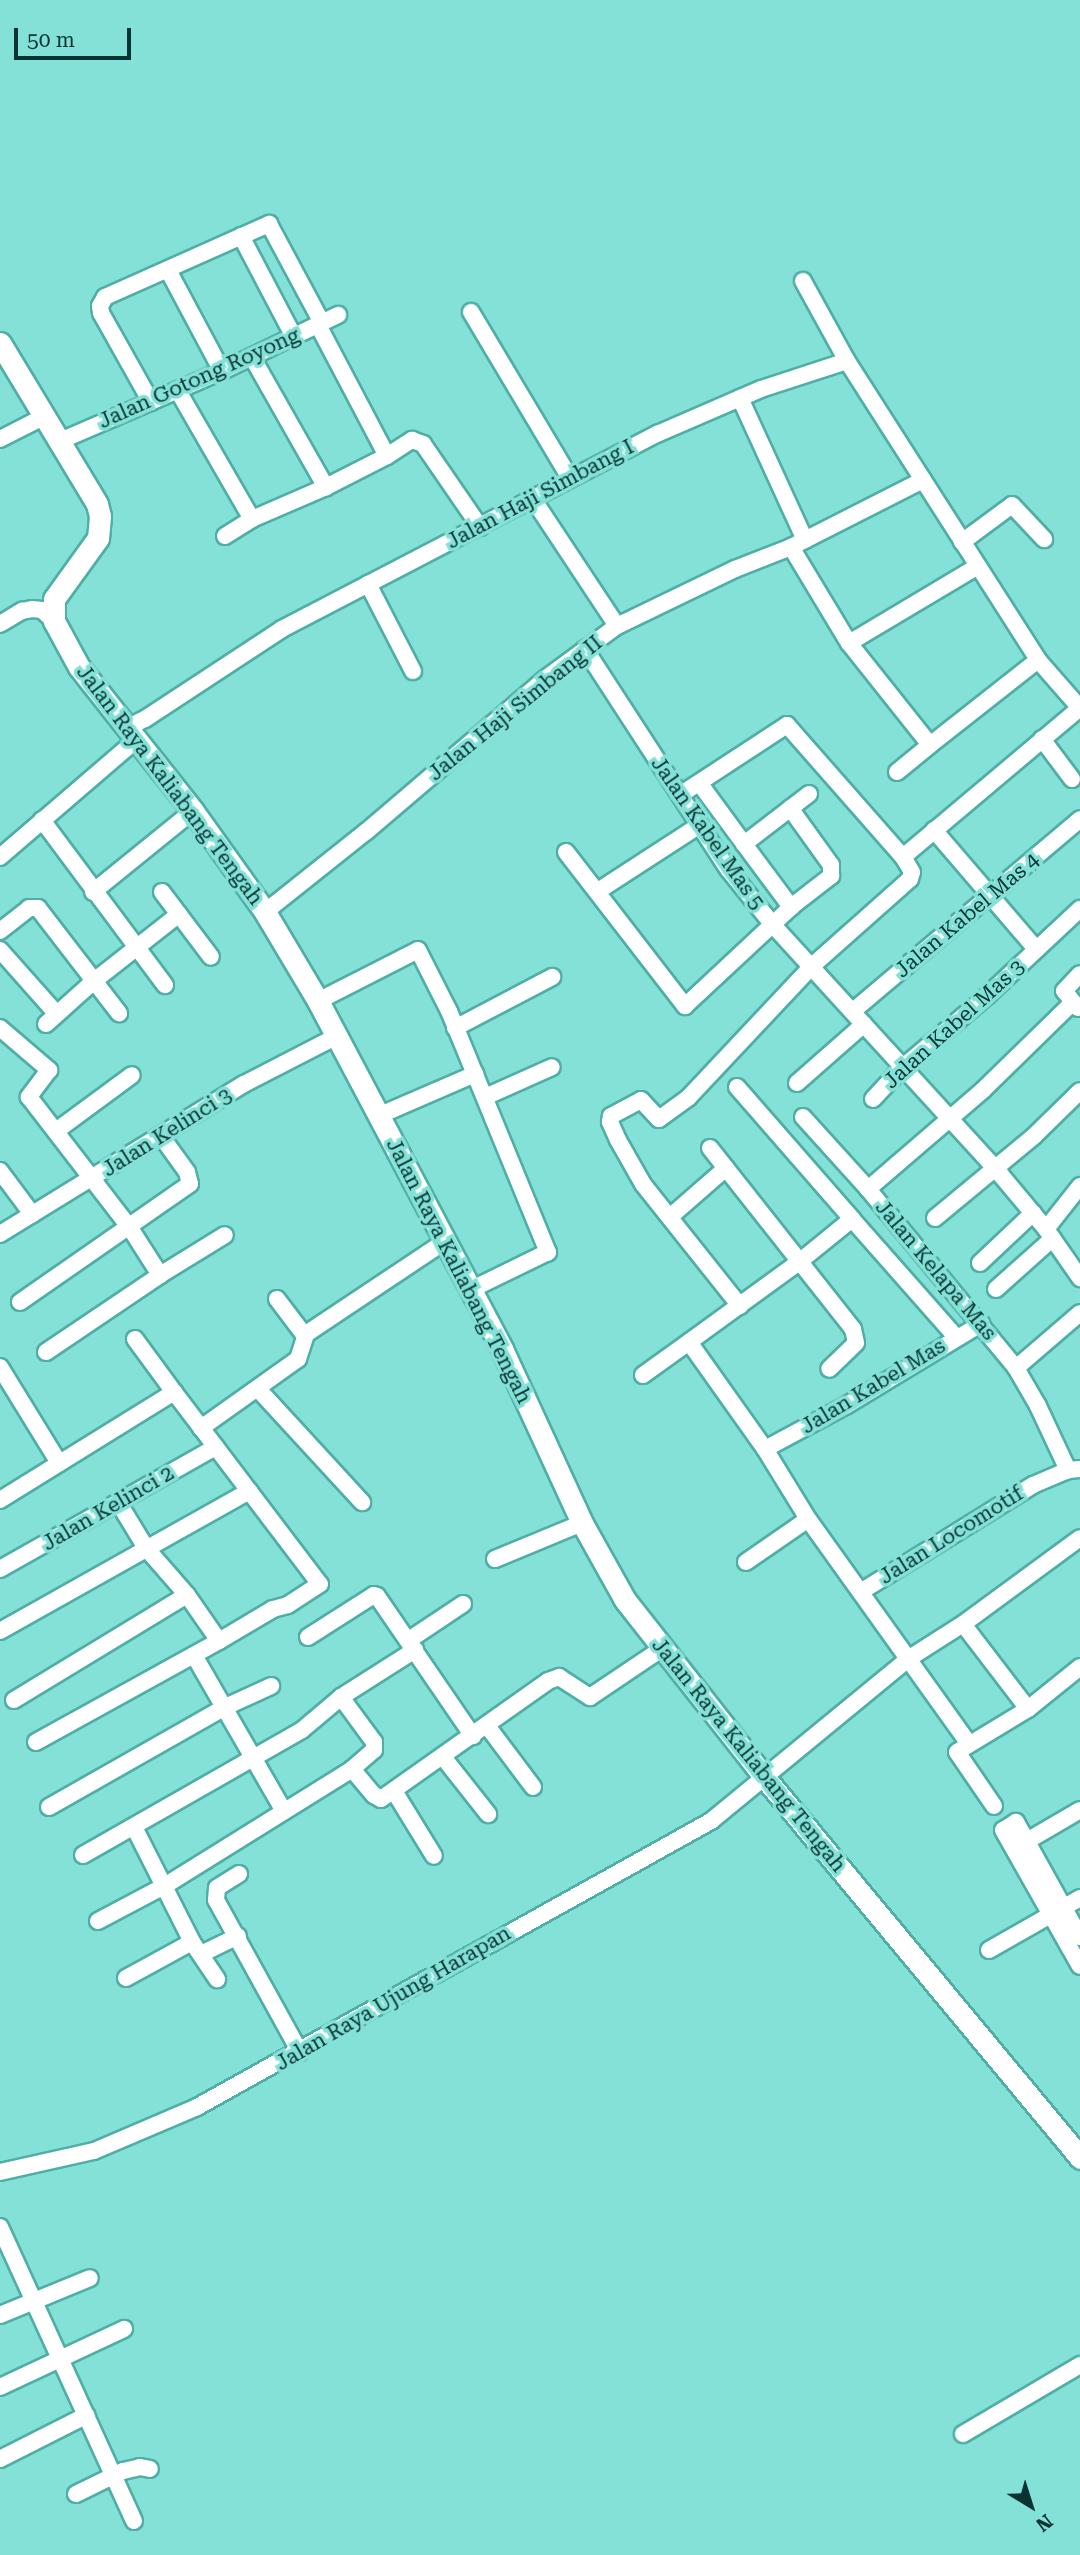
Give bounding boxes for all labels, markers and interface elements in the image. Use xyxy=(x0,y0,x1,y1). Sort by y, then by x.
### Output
scale bar xyxy=(18,14,135,58)
text: 50 m xyxy=(27,28,75,52)
street label: Jalan Gotong Royong xyxy=(95,322,303,434)
street label: Jalan Haji Simbang I xyxy=(442,434,638,554)
street label: Jalan Haji Simbang II xyxy=(423,630,607,786)
street label: Jalan Raya Kaliabang Tengah xyxy=(71,660,269,910)
street label: Jalan Kabel Mas 5 xyxy=(646,752,770,914)
street label: Jalan Kabel Mas 4 xyxy=(890,847,1044,983)
street label: Jalan Kabel Mas 3 xyxy=(878,954,1030,1094)
street label: Jalan Kelinci 3 xyxy=(98,1082,236,1182)
street label: Jalan Raya Kaliabang Tengah xyxy=(381,1134,537,1408)
street label: Jalan Kelapa Mas xyxy=(870,1195,1002,1345)
street label: Jalan Kabel Mas xyxy=(796,1333,950,1439)
street label: Jalan Kelinci 2 xyxy=(38,1460,178,1556)
street label: Jalan Locomotif xyxy=(874,1481,1028,1589)
street label: Jalan Raya Kaliabang Tengah xyxy=(647,1633,851,1877)
street label: Jalan Raya Ujung Harapan xyxy=(271,1920,515,2076)
north arrow xyxy=(996,2471,1066,2541)
text: N xyxy=(1031,2509,1057,2537)

